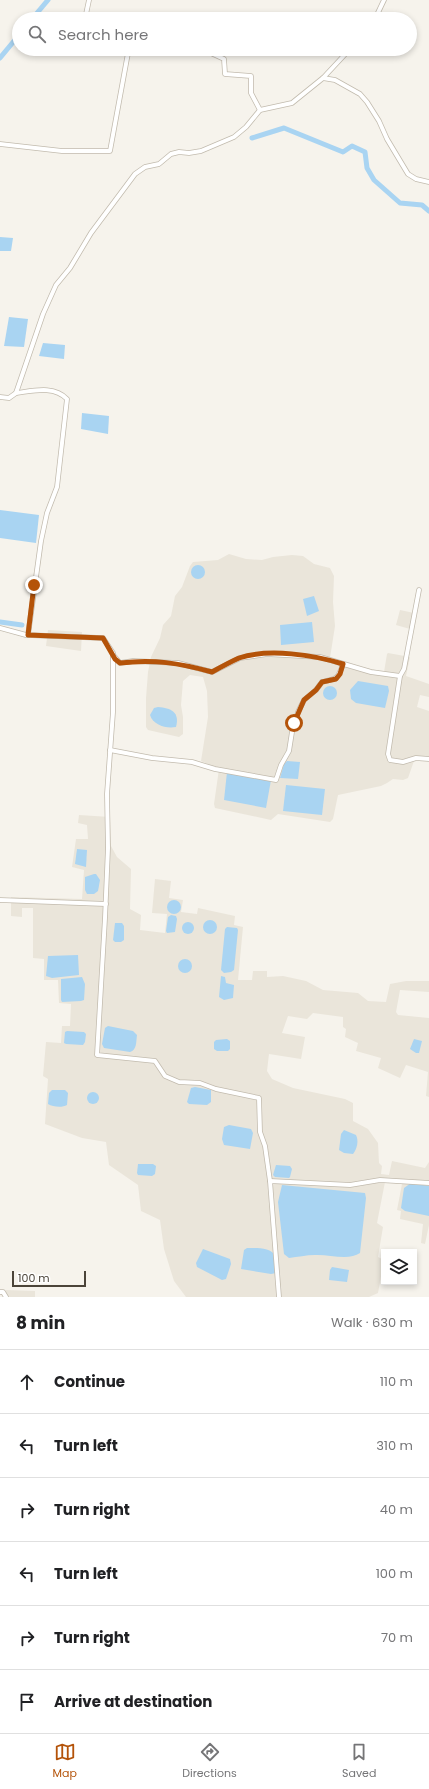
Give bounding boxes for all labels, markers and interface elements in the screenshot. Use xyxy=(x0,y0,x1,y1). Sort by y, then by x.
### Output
search box xyxy=(12,12,417,56)
icon: search xyxy=(26,23,48,45)
text: Search here xyxy=(58,24,148,45)
route end xyxy=(25,576,43,594)
route start xyxy=(285,714,303,732)
map controls xyxy=(381,1249,417,1285)
button: layers xyxy=(381,1249,417,1285)
scale bar xyxy=(12,1269,86,1288)
text: 100 m xyxy=(18,1270,50,1286)
text: 8 min xyxy=(16,1311,65,1335)
text: Walk · 630 m xyxy=(331,1313,413,1332)
icon: ahead xyxy=(16,1371,38,1393)
text: Continue xyxy=(54,1371,125,1392)
text: 110 m xyxy=(380,1372,413,1391)
icon: left xyxy=(16,1435,38,1457)
text: Turn left xyxy=(54,1435,118,1456)
text: 310 m xyxy=(376,1436,413,1455)
icon: right xyxy=(16,1499,38,1521)
text: Turn right xyxy=(54,1499,130,1520)
text: 40 m xyxy=(380,1500,413,1519)
icon: left xyxy=(16,1563,38,1585)
text: Turn left xyxy=(54,1563,118,1584)
text: 100 m xyxy=(376,1564,413,1583)
icon: right xyxy=(16,1627,38,1649)
text: Turn right xyxy=(54,1627,130,1648)
text: 70 m xyxy=(381,1628,413,1647)
icon: arrive xyxy=(16,1691,38,1713)
text: Arrive at destination xyxy=(54,1691,212,1712)
tab: Map xyxy=(53,1741,77,1782)
tab: Directions xyxy=(182,1741,237,1782)
tab: Saved xyxy=(342,1741,376,1782)

